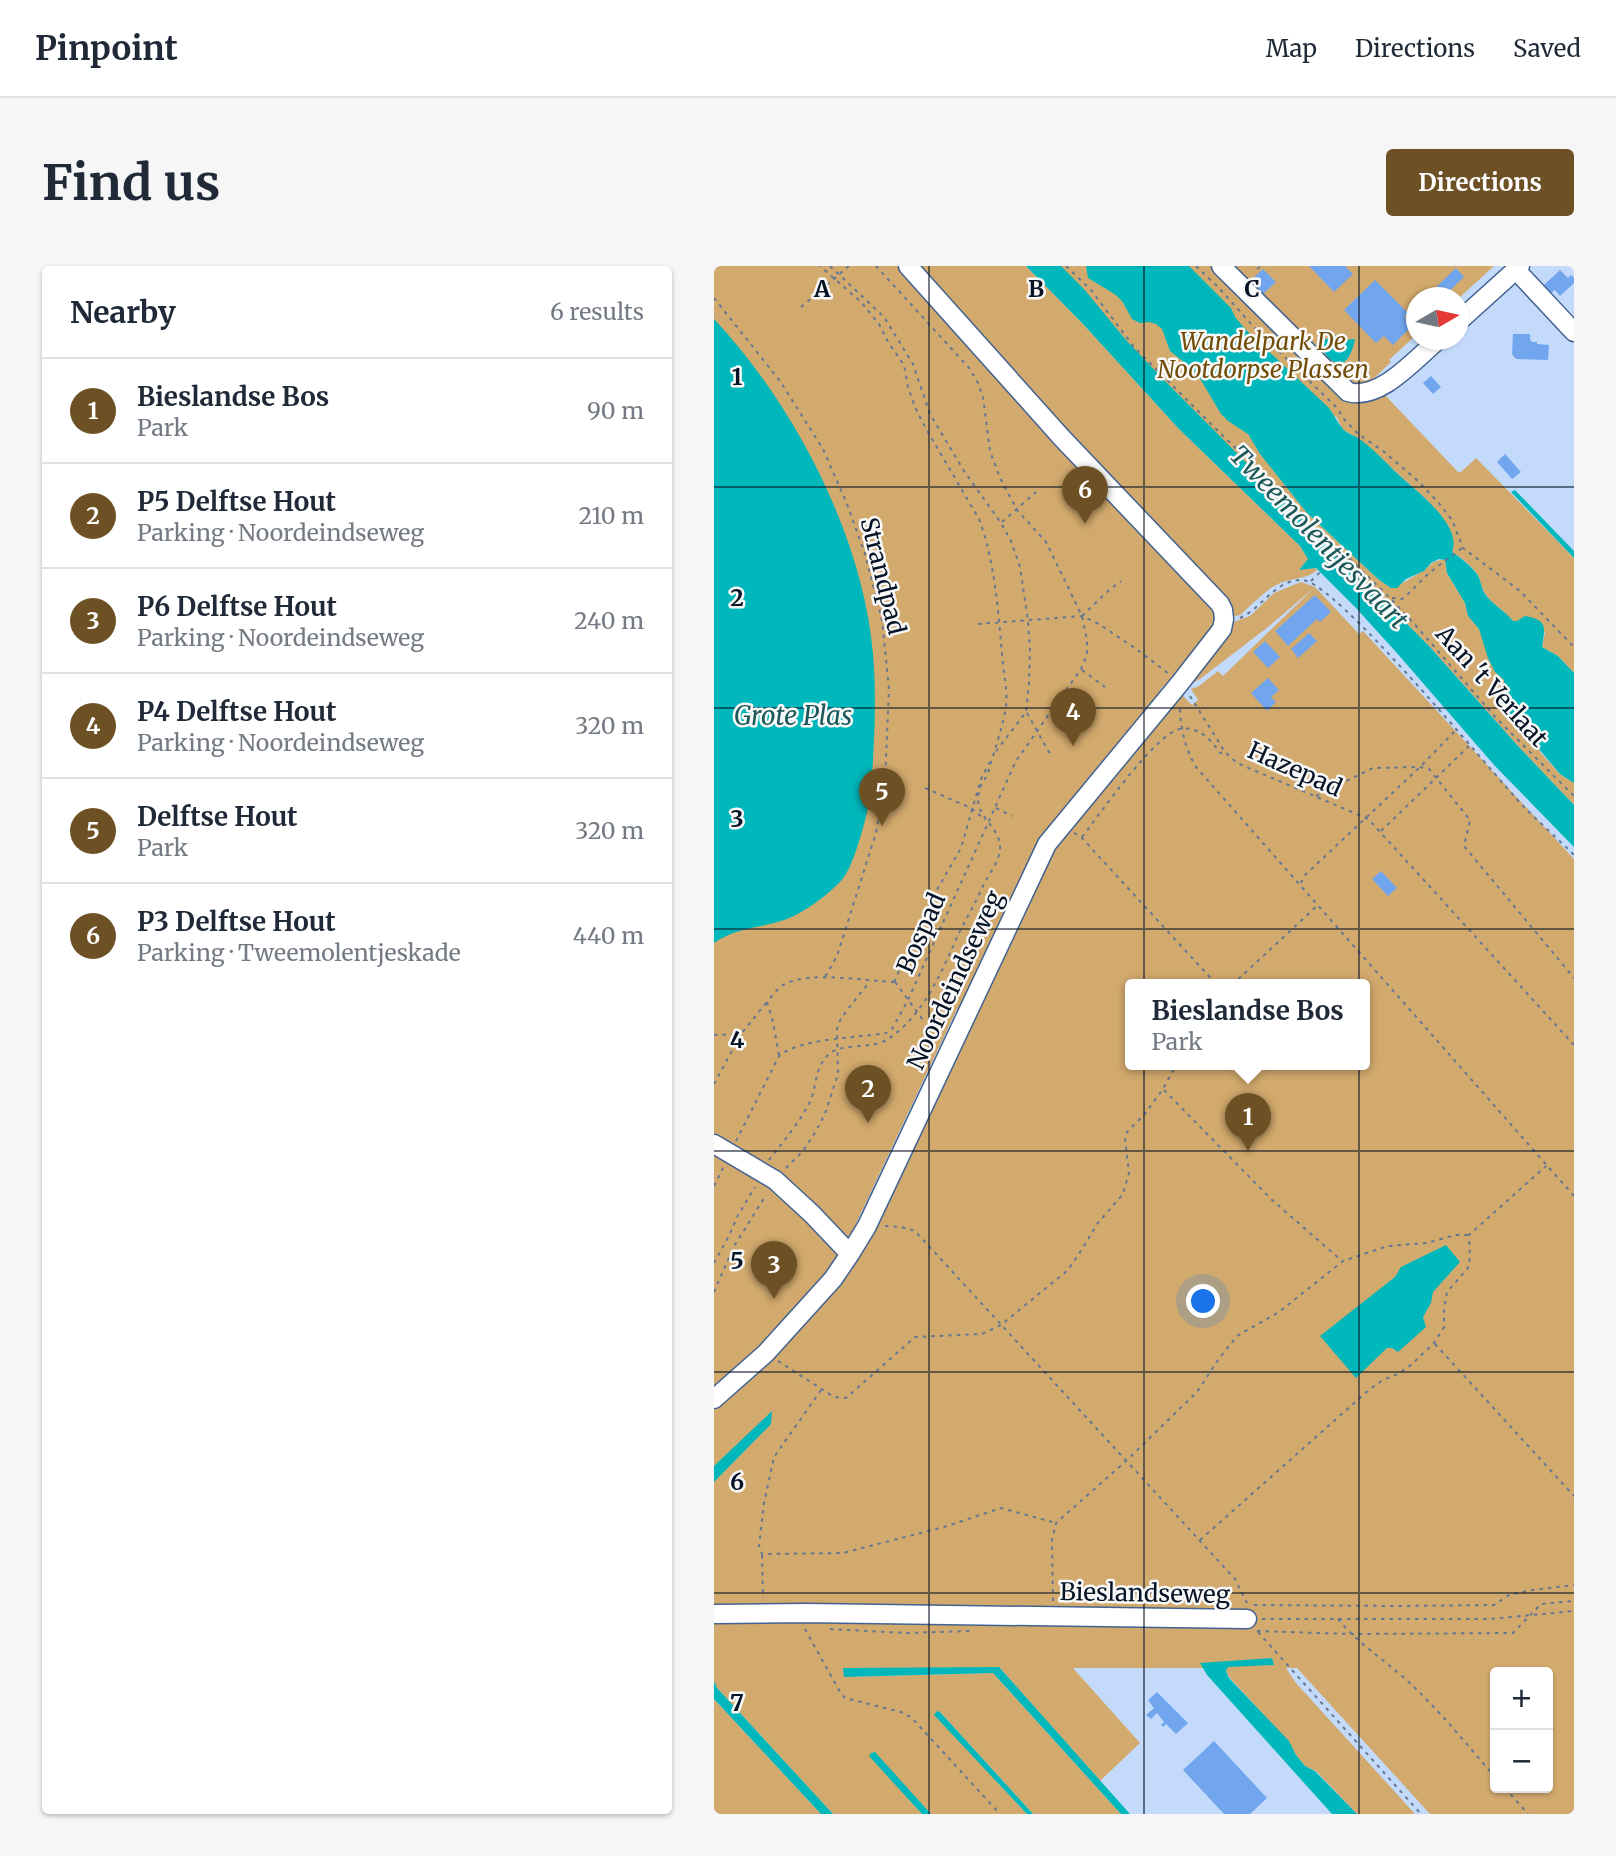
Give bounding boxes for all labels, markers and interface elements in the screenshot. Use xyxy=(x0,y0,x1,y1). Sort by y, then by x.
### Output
text: Pinpoint xyxy=(35,28,178,69)
text: Map xyxy=(1266,33,1317,64)
text: Directions xyxy=(1355,33,1475,64)
text: Saved xyxy=(1513,33,1581,64)
button: Directions xyxy=(1386,149,1574,216)
text: Find us xyxy=(42,152,220,213)
text: A xyxy=(813,274,831,303)
text: B xyxy=(1028,274,1044,303)
text: C xyxy=(1244,274,1260,303)
north arrow xyxy=(1406,287,1469,350)
text: Nearby xyxy=(70,293,176,331)
text: 6 results xyxy=(550,297,644,326)
park label: Wandelpark De Nootdorpse Plassen xyxy=(1157,326,1369,385)
text: 1 xyxy=(732,362,743,391)
text: Bieslandse Bos xyxy=(137,380,329,413)
text: 1 xyxy=(88,396,98,425)
text: 90 m xyxy=(587,396,644,425)
text: Park xyxy=(137,413,188,442)
water label: Tweemolentjesvaart xyxy=(1223,438,1416,636)
pin: 6 xyxy=(1062,466,1108,524)
text: P5 Delftse Hout xyxy=(137,485,336,518)
text: 2 xyxy=(86,501,100,530)
text: 210 m xyxy=(579,501,644,530)
street label: Strandpad xyxy=(853,514,913,638)
text: Parking · Noordeindseweg xyxy=(137,518,424,547)
text: 2 xyxy=(730,583,744,612)
text: P6 Delftse Hout xyxy=(137,590,337,623)
text: 3 xyxy=(86,606,100,635)
text: 240 m xyxy=(574,606,644,635)
street label: Aan 't Verlaat xyxy=(1429,618,1555,754)
text: Parking · Noordeindseweg xyxy=(137,623,424,652)
pin: 4 xyxy=(1050,688,1096,746)
text: P4 Delftse Hout xyxy=(137,695,336,728)
water label: Grote Plas xyxy=(734,699,852,732)
text: 4 xyxy=(86,711,100,740)
text: 320 m xyxy=(575,711,644,740)
text: Parking · Noordeindseweg xyxy=(137,728,424,757)
street label: Hazepad xyxy=(1243,735,1347,803)
pin: 5 xyxy=(859,768,905,826)
text: Delftse Hout xyxy=(137,800,298,833)
text: 3 xyxy=(730,804,744,833)
text: 5 xyxy=(86,816,100,845)
text: 320 m xyxy=(575,816,644,845)
text: Park xyxy=(137,833,188,862)
street label: Noordeindseweg xyxy=(900,885,1010,1075)
street label: Bospad xyxy=(890,888,952,978)
text: P3 Delftse Hout xyxy=(137,905,336,938)
text: 6 xyxy=(86,921,100,950)
text: 440 m xyxy=(573,921,644,950)
text: Parking · Tweemolentjeskade xyxy=(137,938,461,967)
popup xyxy=(1125,979,1370,1070)
text: Bieslandse Bos xyxy=(1151,994,1344,1027)
text: 4 xyxy=(730,1025,745,1054)
text: Park xyxy=(1151,1027,1203,1056)
pin: 2 xyxy=(845,1065,891,1123)
pin: 1 xyxy=(1225,1093,1271,1151)
pin: 3 xyxy=(751,1241,797,1299)
text: 5 xyxy=(730,1246,744,1275)
your location xyxy=(1186,1284,1220,1318)
text: 6 xyxy=(730,1467,744,1496)
street label: Bieslandseweg xyxy=(1059,1576,1231,1610)
map controls xyxy=(1490,1667,1553,1793)
button: + xyxy=(1490,1667,1553,1730)
text: 7 xyxy=(730,1688,744,1717)
button: − xyxy=(1490,1730,1553,1793)

